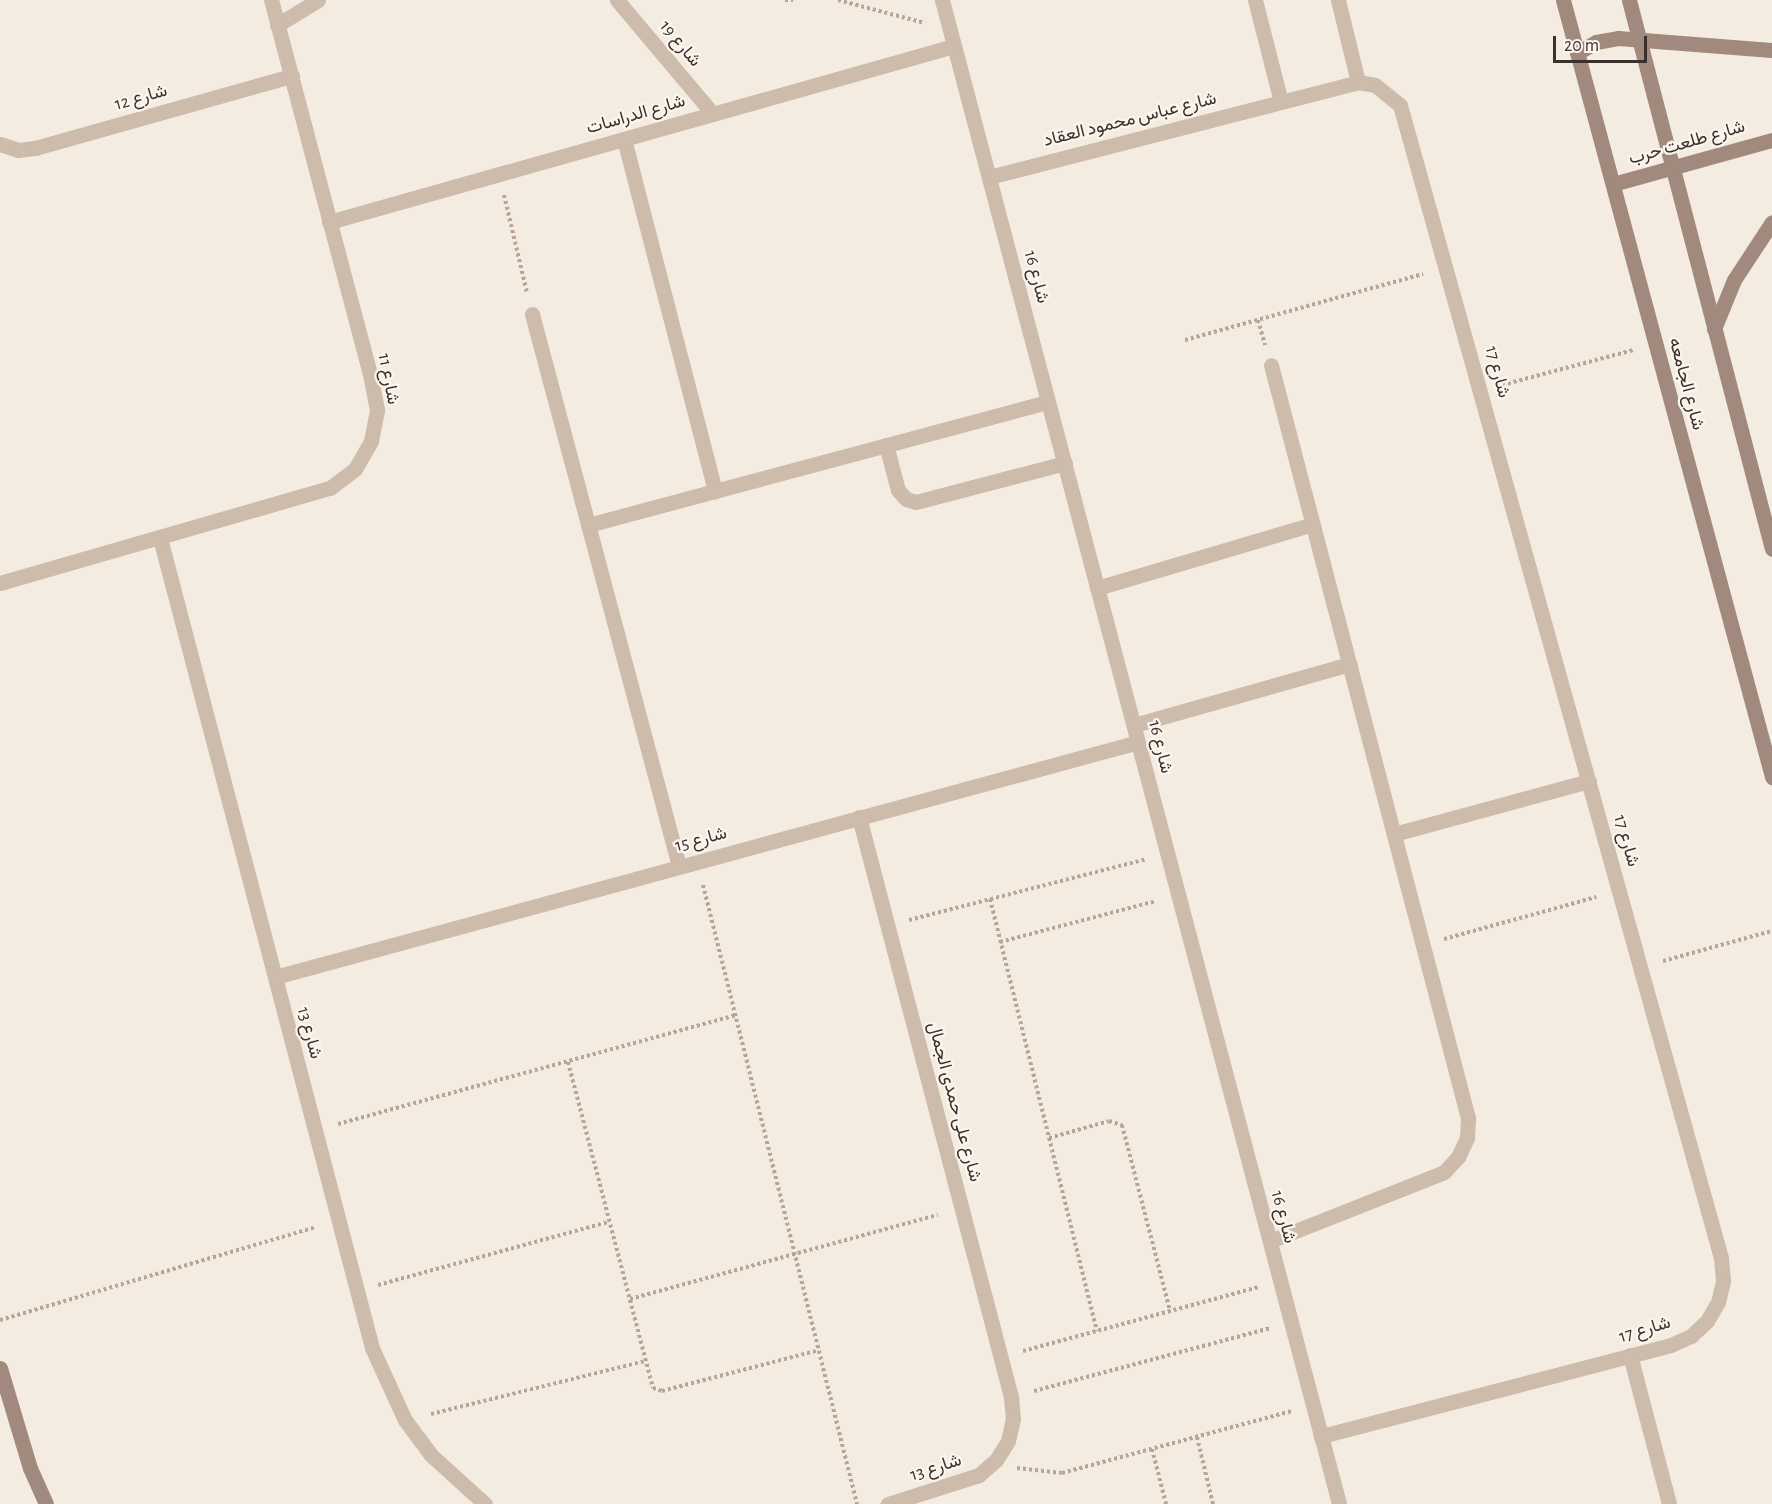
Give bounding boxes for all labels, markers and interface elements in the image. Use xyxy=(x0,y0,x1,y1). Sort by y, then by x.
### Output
street label: شارع 19 xyxy=(654,16,706,72)
scale bar xyxy=(1556,24,1650,62)
text: 20 m xyxy=(1564,37,1599,55)
street label: شارع 12 xyxy=(112,80,170,116)
street label: شارع عباس محمود العقاد xyxy=(1041,88,1219,152)
street label: شارع الدراسات xyxy=(584,91,688,139)
street label: شارع طلعت حرب xyxy=(1626,116,1748,170)
street label: شارع 16 xyxy=(1019,248,1053,306)
street label: شارع الجامعه xyxy=(1663,335,1709,433)
street label: شارع 17 xyxy=(1480,344,1514,400)
street label: شارع 11 xyxy=(372,352,404,406)
street label: شارع 16 xyxy=(1143,718,1177,776)
street label: شارع 17 xyxy=(1608,813,1644,869)
street label: شارع 15 xyxy=(673,823,729,857)
street label: شارع 13 xyxy=(292,1005,326,1061)
street label: شارع على حمدى الجمال xyxy=(922,1020,986,1184)
street label: شارع 16 xyxy=(1266,1188,1300,1246)
street label: شارع 17 xyxy=(1617,1312,1673,1348)
street label: شارع 13 xyxy=(908,1450,964,1486)

